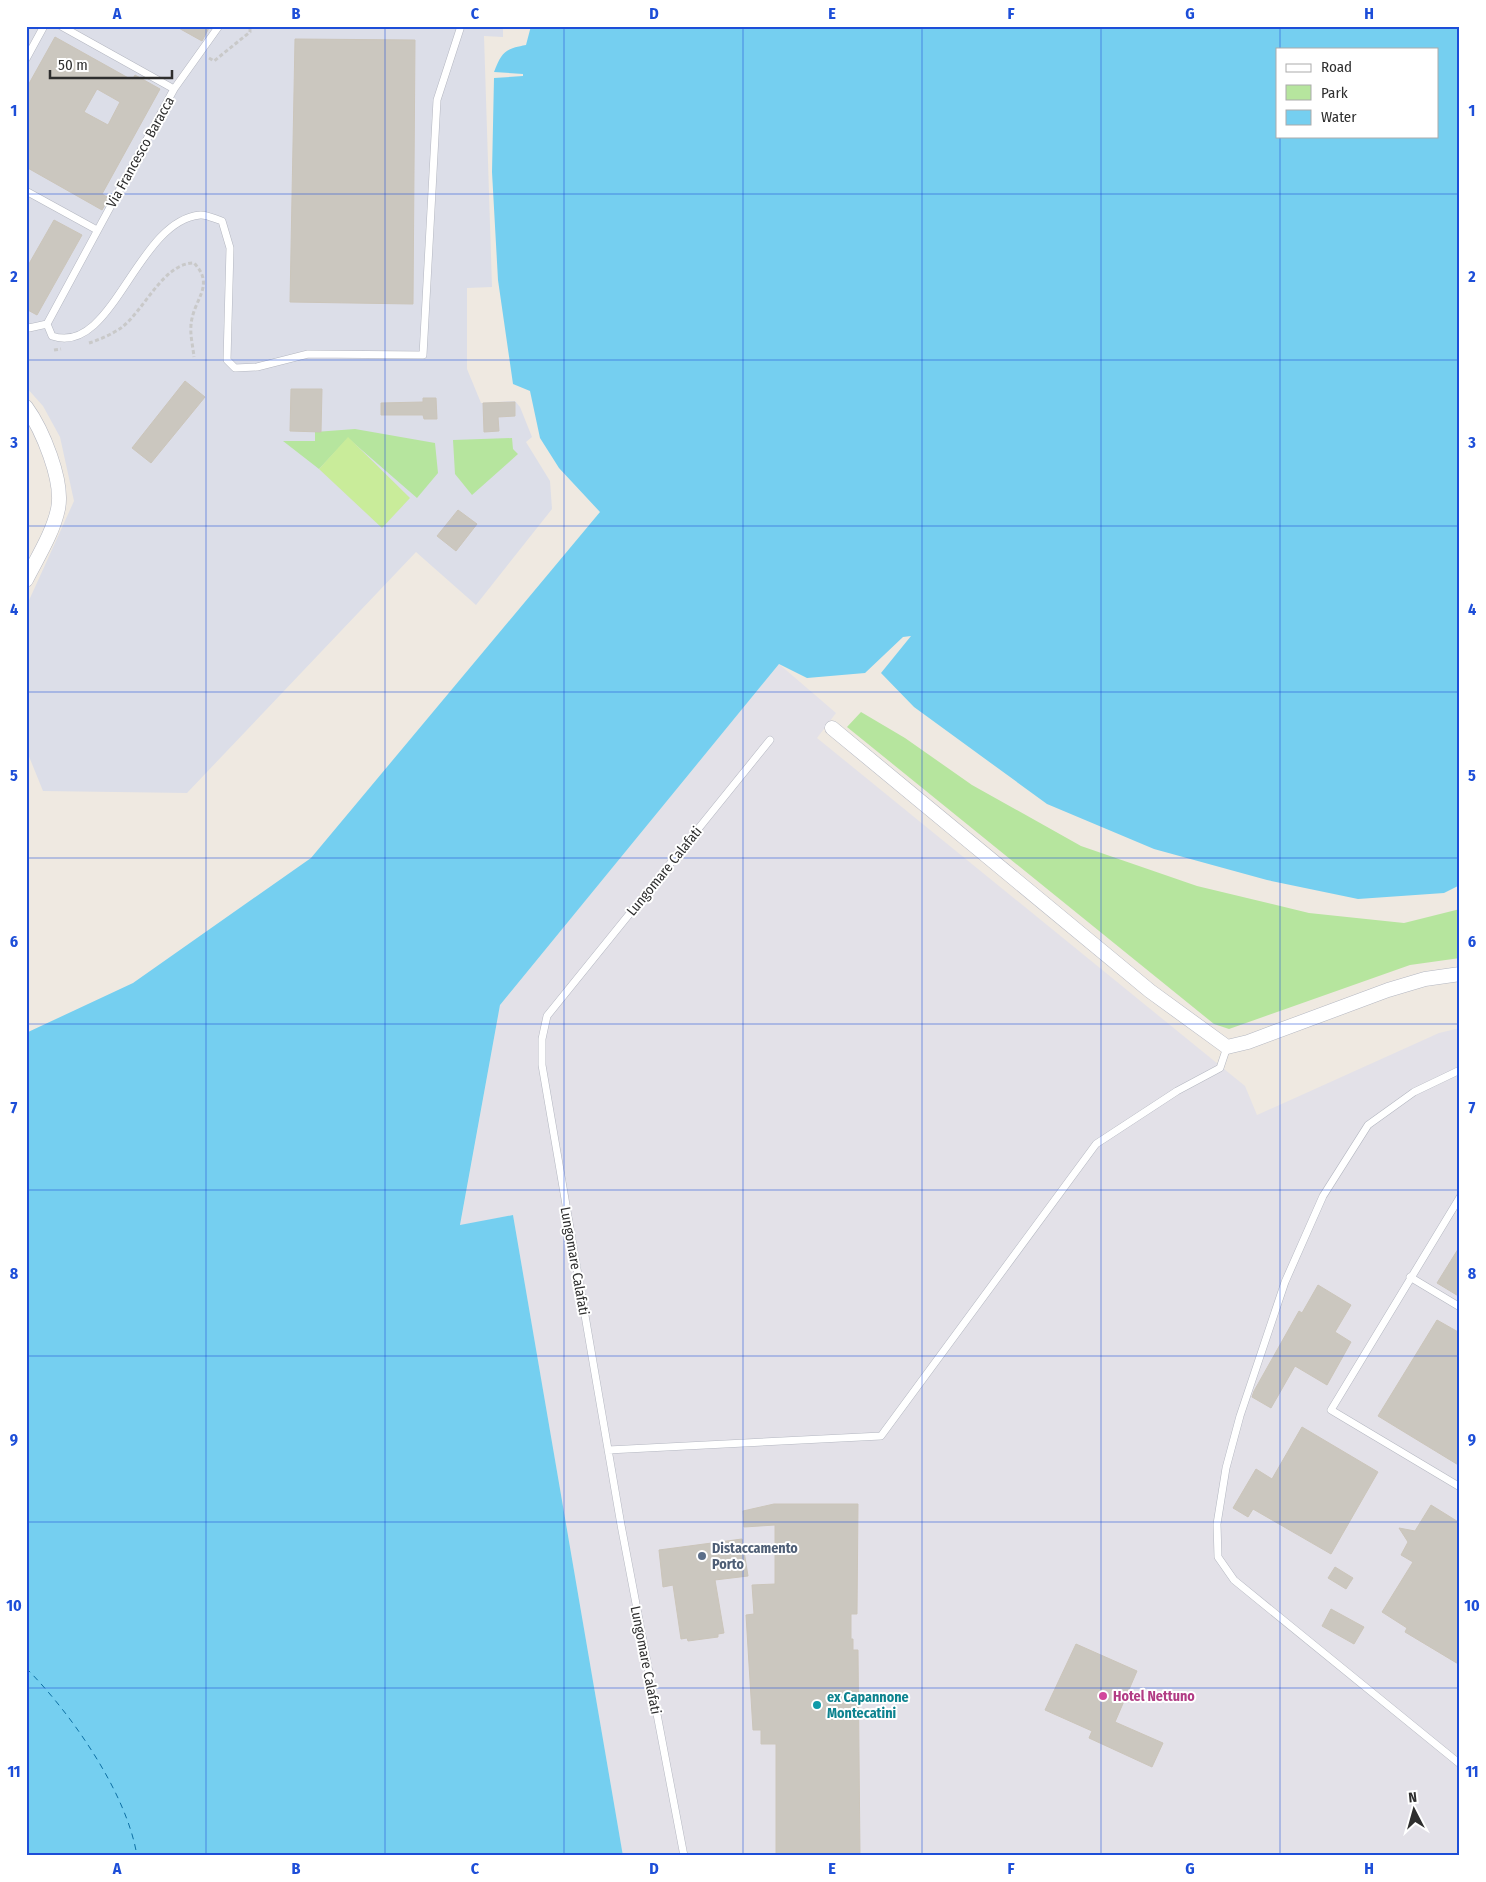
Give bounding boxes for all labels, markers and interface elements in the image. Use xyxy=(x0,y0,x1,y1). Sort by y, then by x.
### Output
text: A xyxy=(112,4,122,23)
text: B xyxy=(292,4,301,23)
text: C xyxy=(471,4,480,23)
text: D xyxy=(649,4,659,23)
text: E xyxy=(828,4,836,23)
text: F xyxy=(1007,4,1015,23)
text: G xyxy=(1185,4,1195,23)
text: H xyxy=(1364,4,1374,23)
scale bar xyxy=(50,48,172,80)
legend xyxy=(1276,48,1438,138)
text: 50 m xyxy=(58,56,88,74)
text: Road xyxy=(1321,58,1352,76)
text: Park xyxy=(1321,84,1348,102)
street label: Via Francesco Baracca xyxy=(103,94,178,211)
text: 1 xyxy=(11,101,17,120)
text: 1 xyxy=(1469,101,1475,120)
text: Water xyxy=(1321,108,1357,126)
text: 2 xyxy=(9,267,18,286)
text: 2 xyxy=(1467,267,1476,286)
text: 3 xyxy=(9,433,18,452)
text: 3 xyxy=(1467,433,1476,452)
text: 4 xyxy=(10,600,18,619)
text: 4 xyxy=(1468,600,1476,619)
text: 5 xyxy=(10,766,18,785)
text: 5 xyxy=(1468,766,1476,785)
street label: Lungomare Calafati xyxy=(623,823,706,919)
text: 6 xyxy=(10,932,18,951)
text: 6 xyxy=(1468,932,1476,951)
text: 7 xyxy=(11,1098,18,1117)
text: 7 xyxy=(1469,1098,1476,1117)
street label: Lungomare Calafati xyxy=(557,1206,592,1317)
text: 8 xyxy=(10,1264,19,1283)
text: 8 xyxy=(1468,1264,1477,1283)
text: 9 xyxy=(10,1430,18,1449)
text: 9 xyxy=(1468,1430,1476,1449)
place label: Distaccamento Porto xyxy=(712,1540,798,1573)
marker: Distaccamento Porto xyxy=(696,1550,708,1562)
text: 10 xyxy=(6,1596,22,1615)
text: 10 xyxy=(1464,1596,1480,1615)
street label: Lungomare Calafati xyxy=(627,1605,664,1716)
place label: Hotel Nettuno xyxy=(1113,1688,1195,1705)
place label: ex Capannone Montecatini xyxy=(827,1689,909,1722)
marker: Hotel Nettuno xyxy=(1097,1690,1109,1702)
marker: ex Capannone Montecatini xyxy=(811,1699,823,1711)
text: 11 xyxy=(7,1762,21,1781)
text: 11 xyxy=(1465,1762,1479,1781)
north arrow xyxy=(1388,1784,1438,1834)
text: N xyxy=(1408,1789,1418,1806)
text: A xyxy=(112,1859,122,1878)
text: B xyxy=(292,1859,301,1878)
text: C xyxy=(471,1859,480,1878)
text: D xyxy=(649,1859,659,1878)
text: E xyxy=(828,1859,836,1878)
text: F xyxy=(1007,1859,1015,1878)
text: G xyxy=(1185,1859,1195,1878)
text: H xyxy=(1364,1859,1374,1878)

